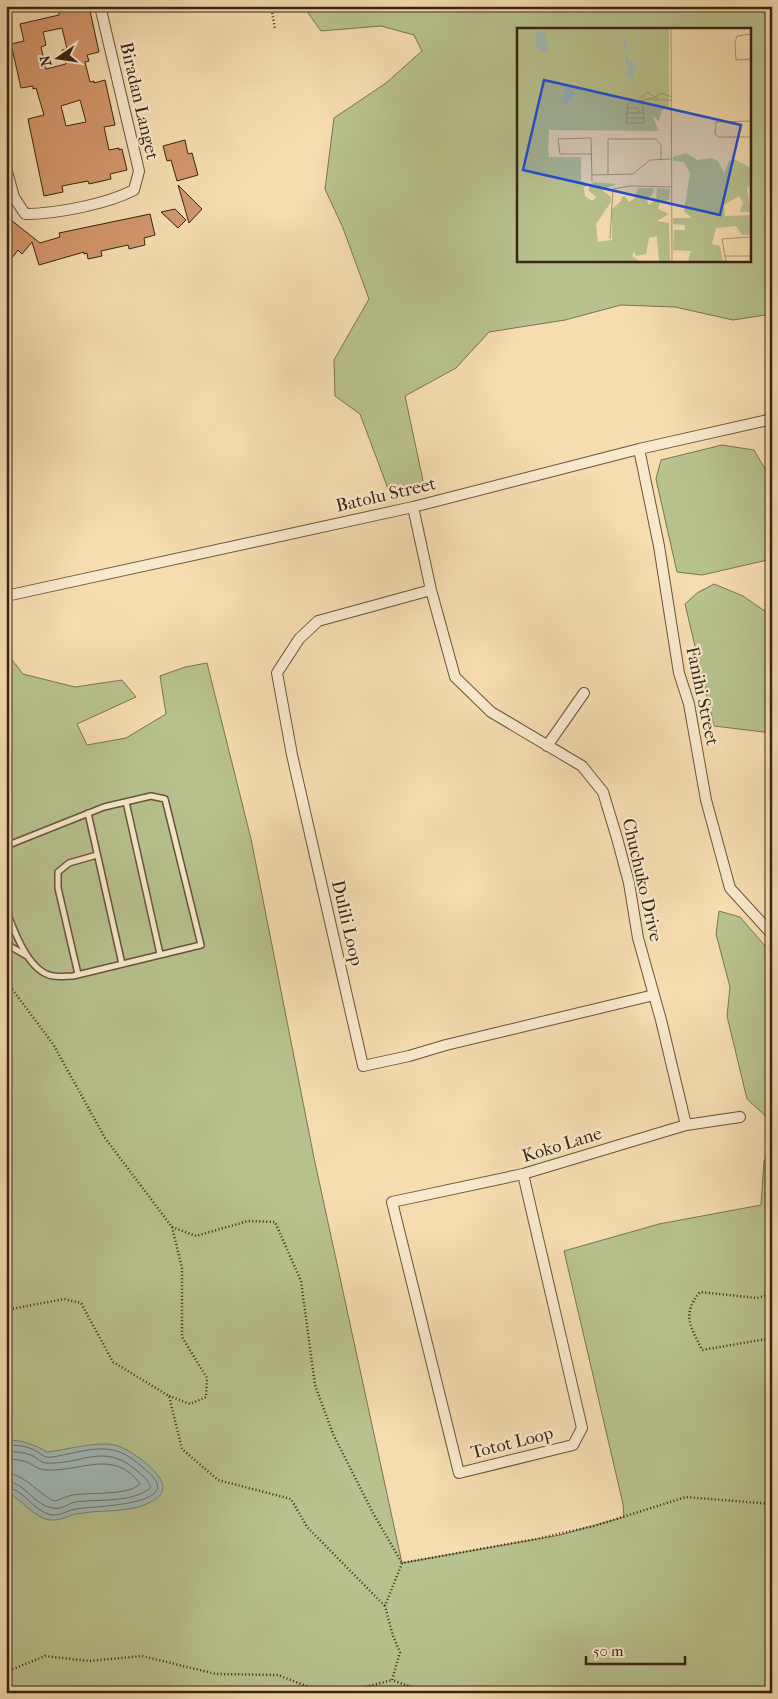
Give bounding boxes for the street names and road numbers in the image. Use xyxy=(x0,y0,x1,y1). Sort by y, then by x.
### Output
street label: Biradan Langet xyxy=(115,40,163,162)
street label: Batolu Street xyxy=(334,473,439,517)
street label: Fanihi Street xyxy=(681,645,723,748)
street label: Chuchuko Drive xyxy=(618,816,666,944)
street label: Dulili Loop xyxy=(327,878,367,968)
street label: Koko Lane xyxy=(520,1123,604,1167)
street label: Totot Loop xyxy=(469,1423,556,1463)

